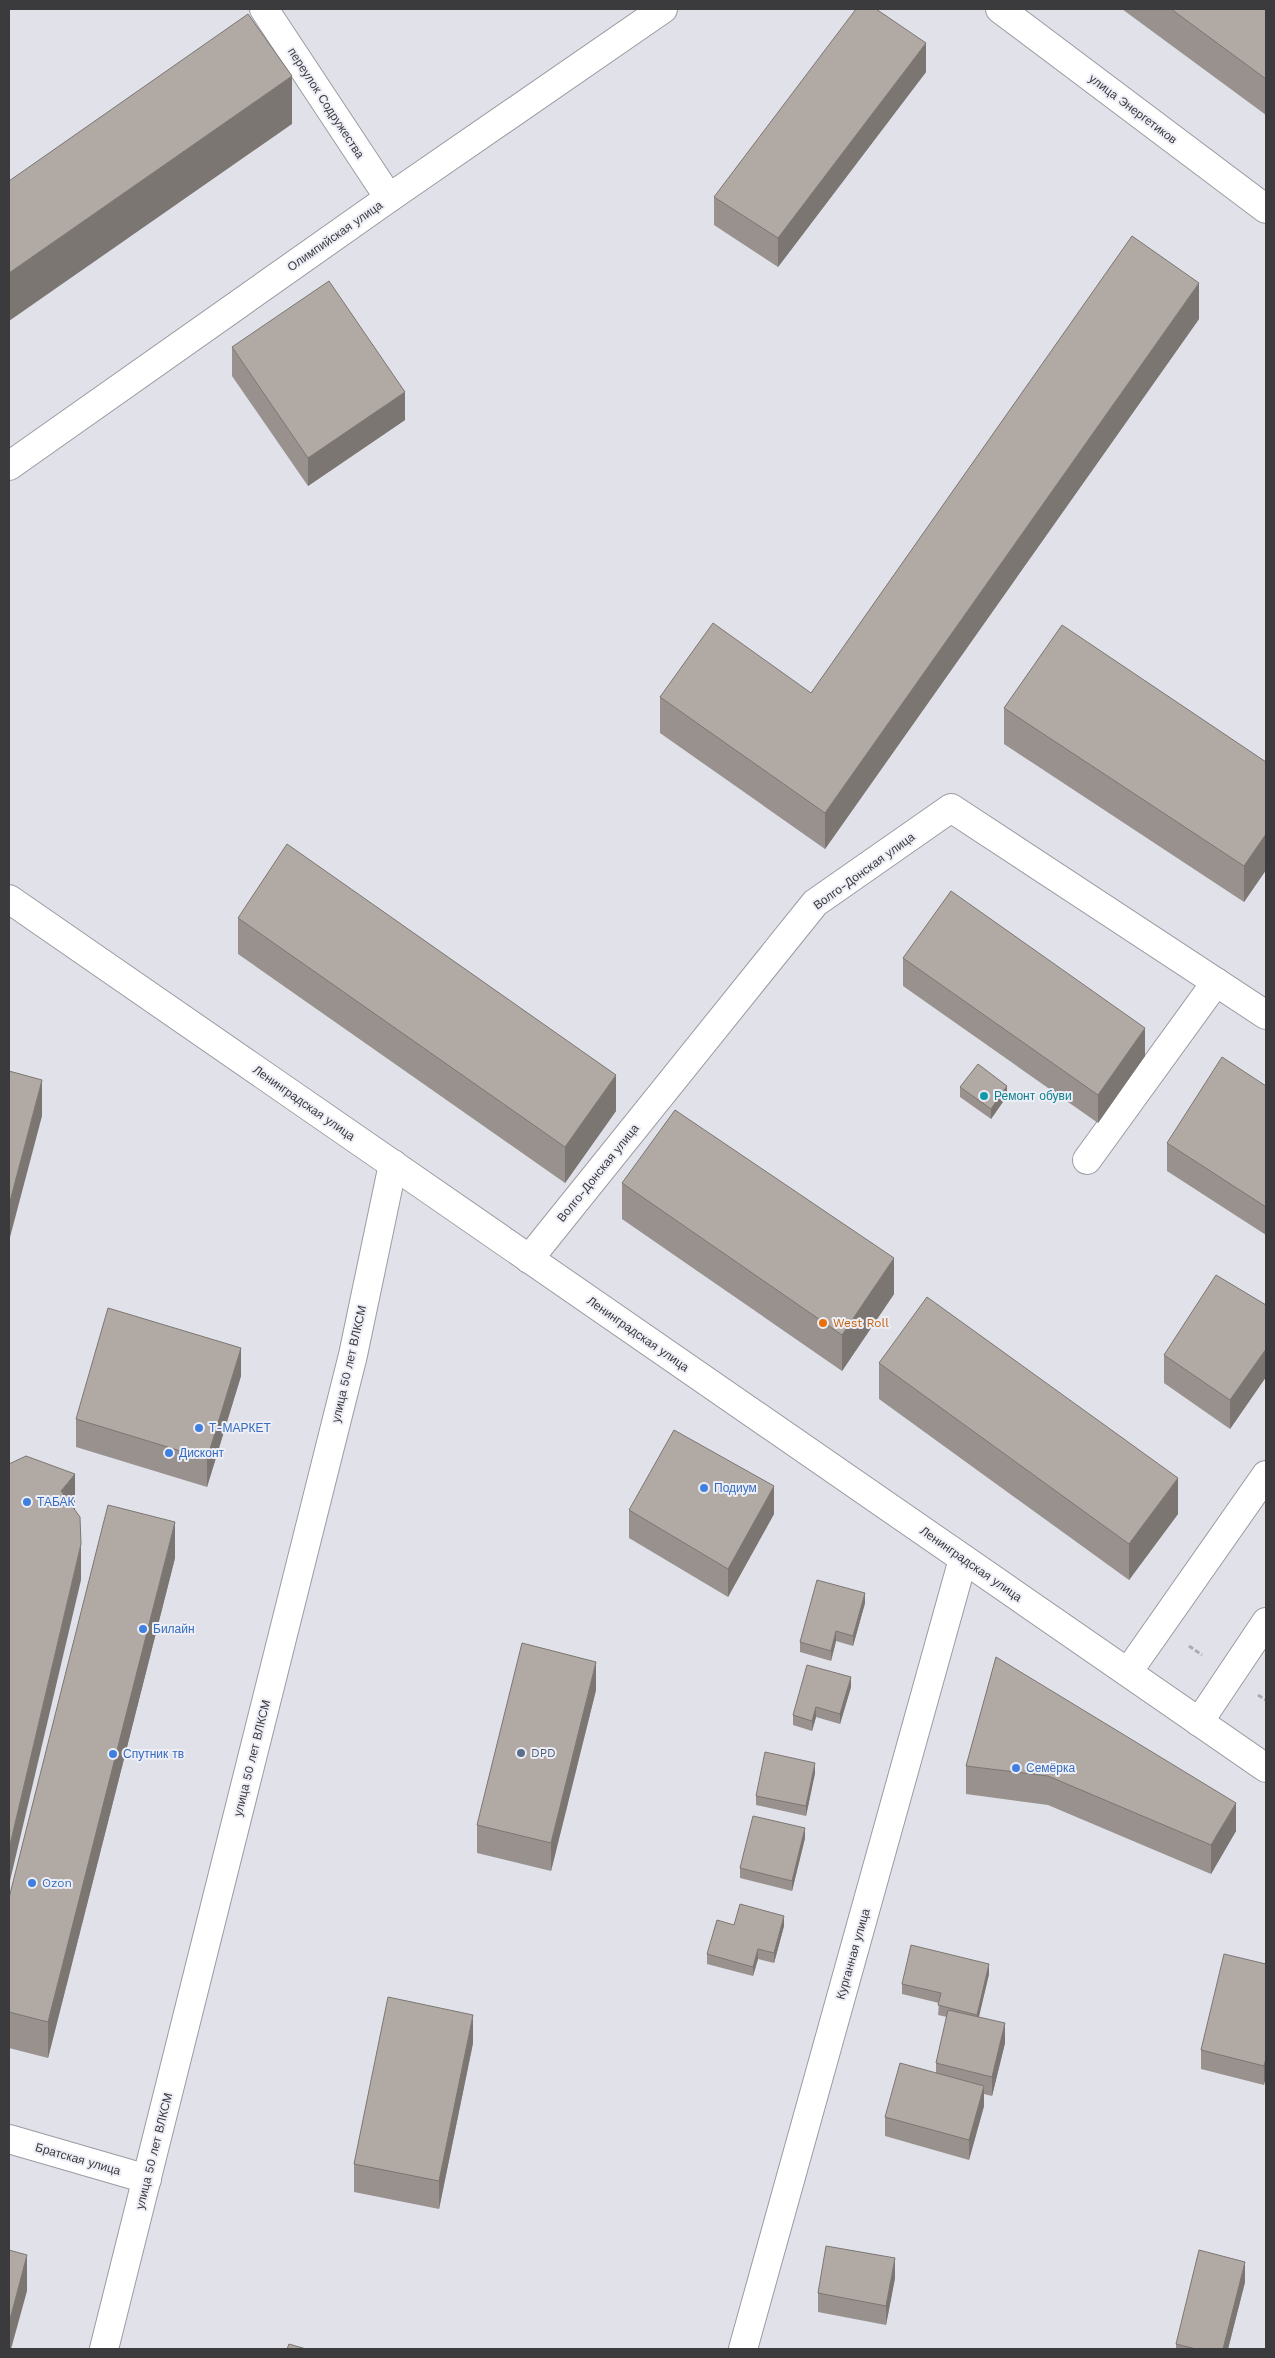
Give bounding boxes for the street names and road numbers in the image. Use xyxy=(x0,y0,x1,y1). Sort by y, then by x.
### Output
street label: переулок Содружества xyxy=(285,45,367,161)
street label: улица Энергетиков xyxy=(1086,71,1180,147)
street label: Олимпийская улица xyxy=(285,198,385,274)
street label: Волго-Донская улица xyxy=(811,829,918,912)
street label: Ленинградская улица xyxy=(250,1063,358,1144)
street label: Волго-Донская улица xyxy=(554,1121,642,1225)
street label: Ленинградская улица xyxy=(584,1294,692,1375)
street label: улица 50 лет ВЛКСМ xyxy=(329,1304,369,1424)
street label: Ленинградская улица xyxy=(917,1524,1025,1605)
street label: улица 50 лет ВЛКСМ xyxy=(231,1698,273,1818)
street label: Курганная улица xyxy=(833,1907,873,2001)
street label: улица 50 лет ВЛКСМ xyxy=(133,2091,175,2211)
street label: Братская улица xyxy=(34,2140,123,2178)

